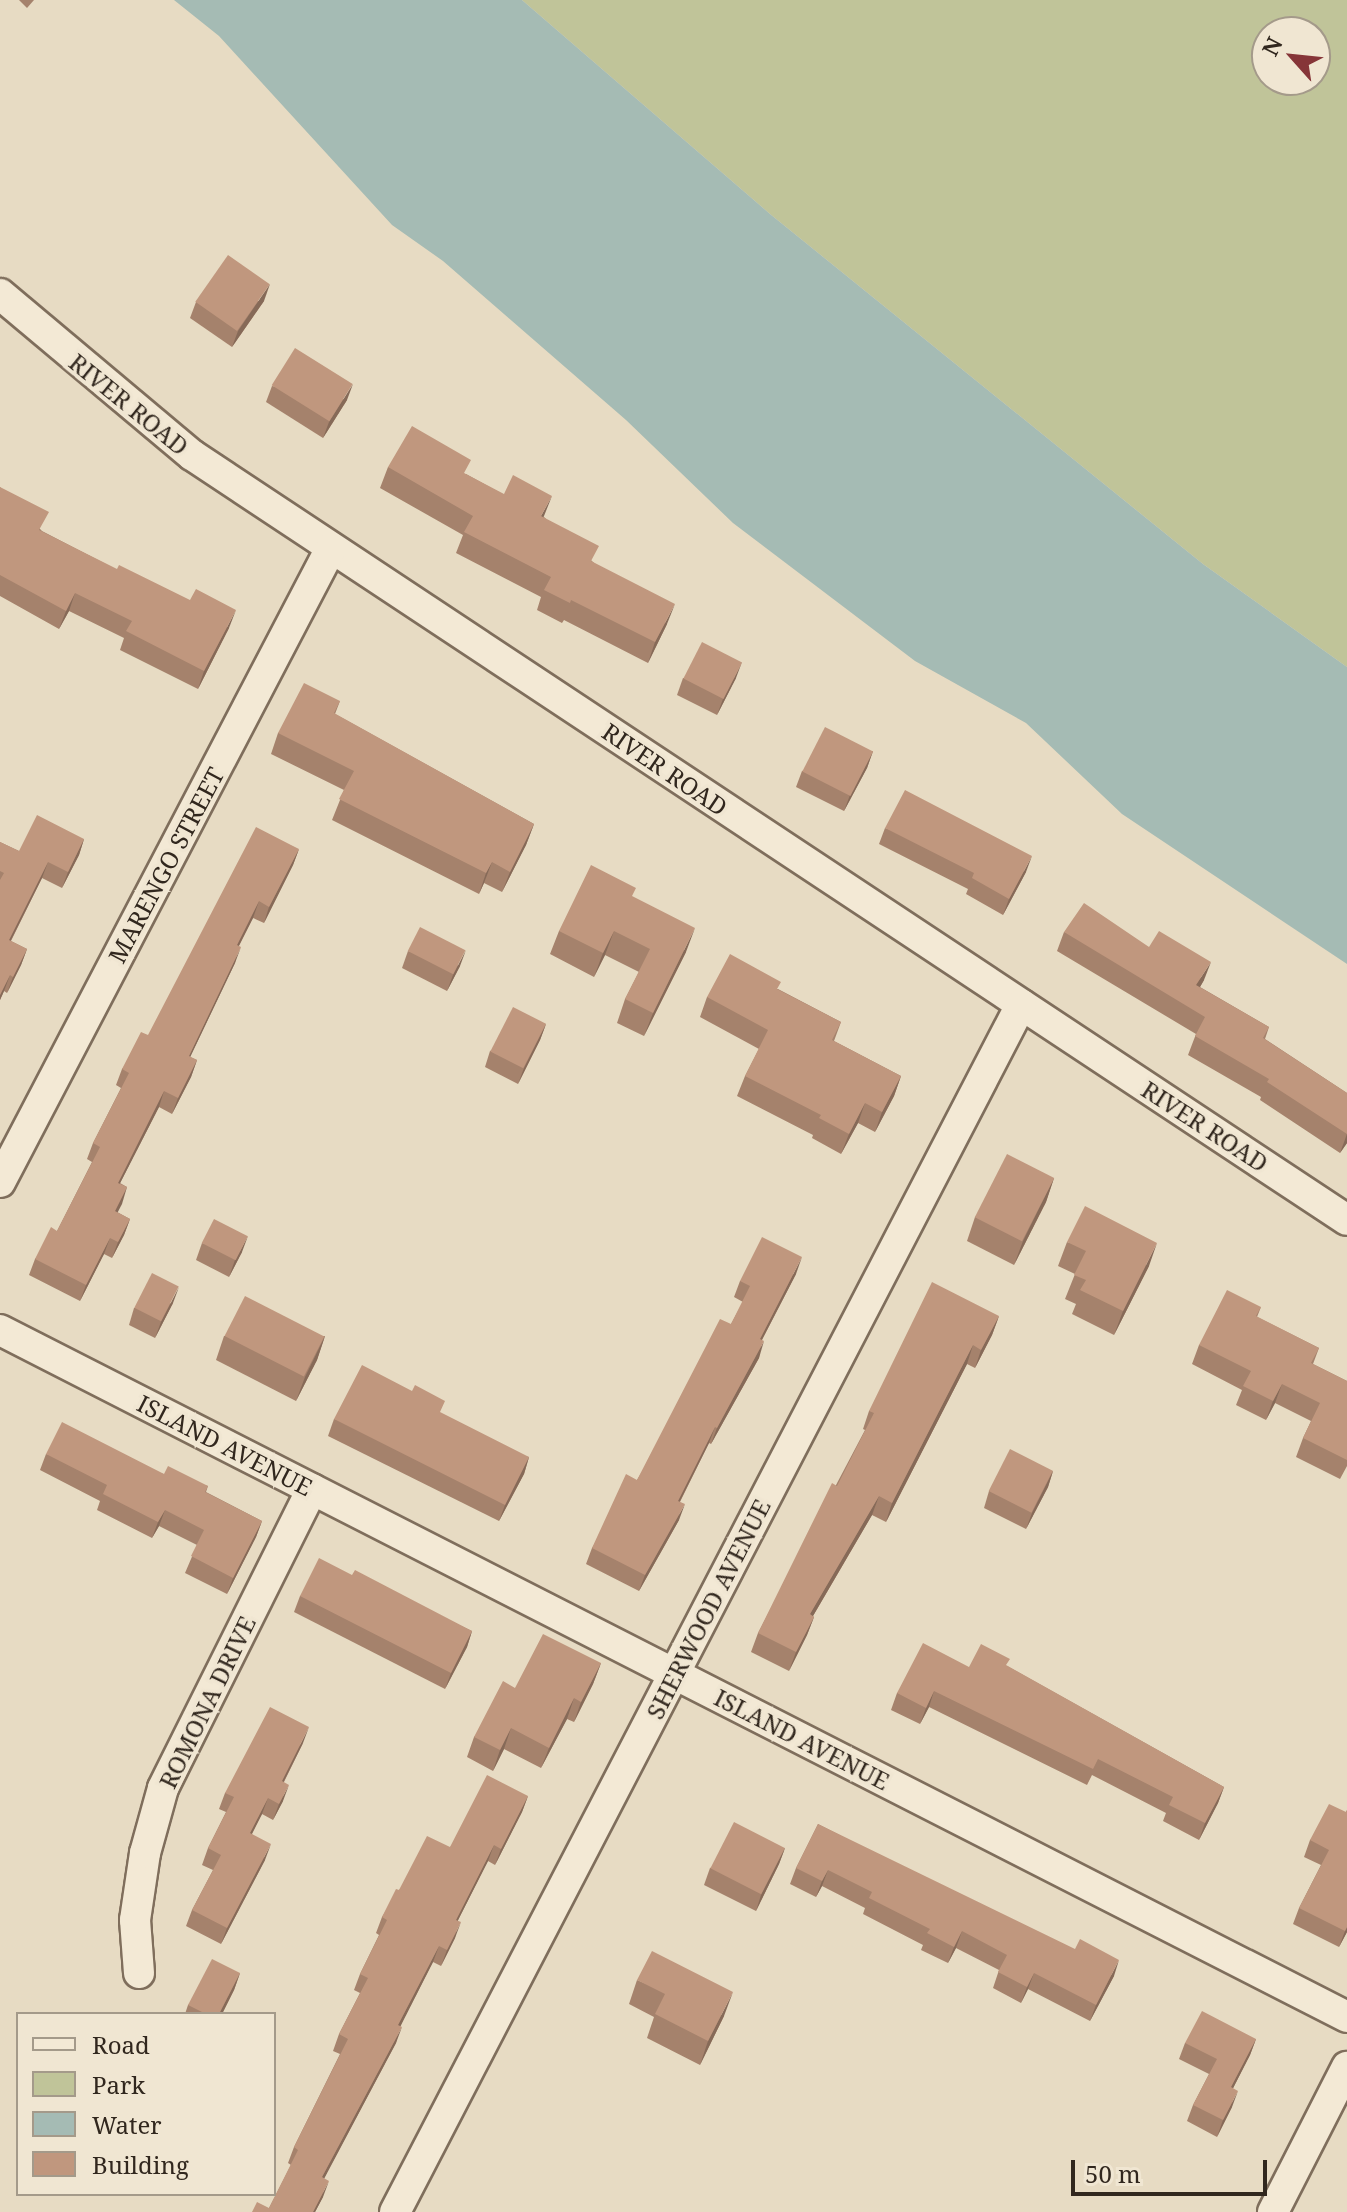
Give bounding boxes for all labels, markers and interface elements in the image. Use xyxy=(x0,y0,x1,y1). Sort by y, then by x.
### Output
north arrow xyxy=(1251,16,1331,96)
text: N xyxy=(1254,31,1289,61)
street label: RIVER ROAD xyxy=(64,347,194,461)
street label: RIVER ROAD xyxy=(597,717,733,821)
street label: MARENGO STREET xyxy=(102,762,230,968)
street label: RIVER ROAD xyxy=(1137,1075,1273,1177)
street label: ISLAND AVENUE xyxy=(133,1389,317,1501)
street label: SHERWOOD AVENUE xyxy=(640,1494,776,1724)
street label: ROMONA DRIVE xyxy=(153,1611,261,1793)
street label: ISLAND AVENUE xyxy=(710,1683,894,1795)
legend xyxy=(16,2012,276,2196)
text: Road xyxy=(92,2028,150,2061)
text: Park xyxy=(92,2068,145,2101)
text: Water xyxy=(92,2108,162,2141)
scale bar xyxy=(1075,2144,1271,2194)
text: Building xyxy=(92,2148,189,2181)
text: 50 m xyxy=(1085,2157,1141,2190)

